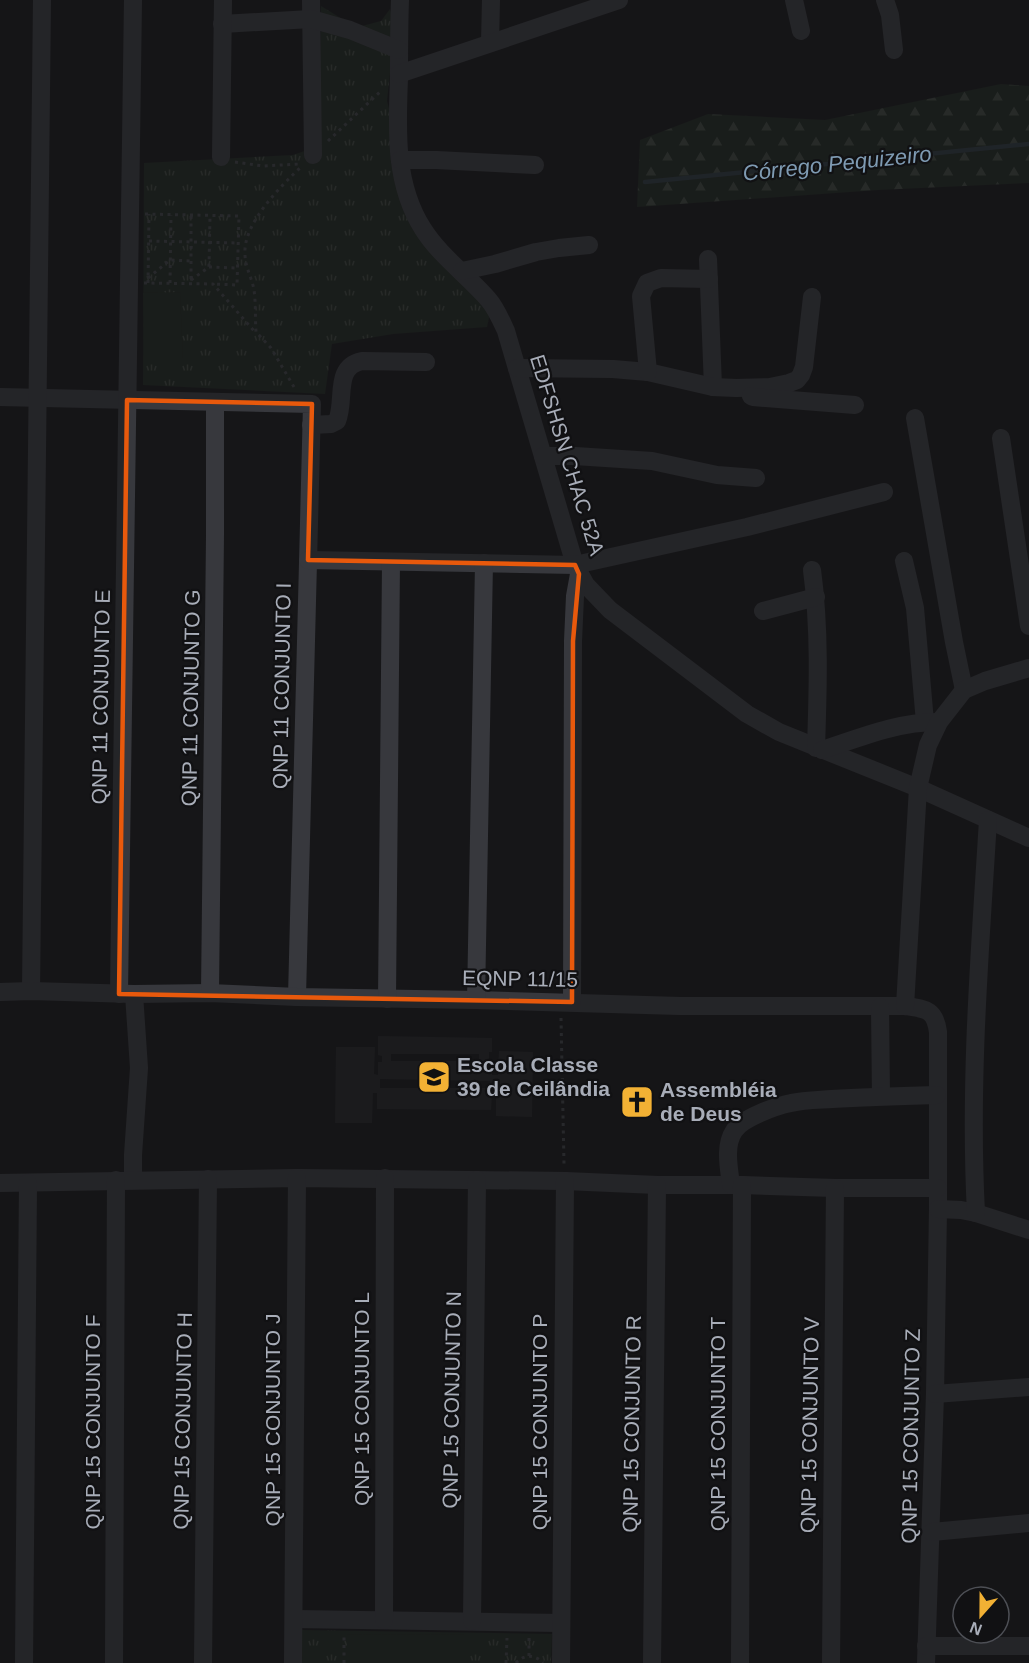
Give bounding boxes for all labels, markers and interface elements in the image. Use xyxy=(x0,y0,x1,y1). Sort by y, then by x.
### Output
water label: Córrego Pequizeiro xyxy=(741,141,933,186)
street label: EDFSHSN CHAC 52A xyxy=(526,352,609,558)
street label: QNP 11 CONJUNTO I xyxy=(268,583,295,789)
street label: QNP 11 CONJUNTO E xyxy=(87,589,114,805)
street label: QNP 11 CONJUNTO G xyxy=(177,589,204,807)
street label: EQNP 11/15 xyxy=(462,966,578,991)
place label: Escola Classe 39 de Ceilândia xyxy=(457,1053,610,1100)
school or university icon: Escola Classe 39 de Ceilândia xyxy=(416,1059,452,1095)
place label: Assembléia de Deus xyxy=(660,1078,777,1125)
church icon: Assembléia de Deus xyxy=(619,1084,655,1120)
street label: QNP 15 CONJUNTO N xyxy=(438,1291,465,1509)
street label: QNP 15 CONJUNTO L xyxy=(350,1292,373,1506)
street label: QNP 15 CONJUNTO H xyxy=(169,1312,196,1530)
street label: QNP 15 CONJUNTO F xyxy=(81,1314,104,1530)
street label: QNP 15 CONJUNTO J xyxy=(261,1314,284,1526)
street label: QNP 15 CONJUNTO P xyxy=(528,1314,551,1530)
street label: QNP 15 CONJUNTO R xyxy=(618,1315,645,1533)
street label: QNP 15 CONJUNTO T xyxy=(706,1316,729,1531)
street label: QNP 15 CONJUNTO V xyxy=(796,1317,823,1533)
street label: QNP 15 CONJUNTO Z xyxy=(897,1328,924,1544)
north arrow xyxy=(951,1585,1011,1645)
text: N xyxy=(967,1619,984,1639)

